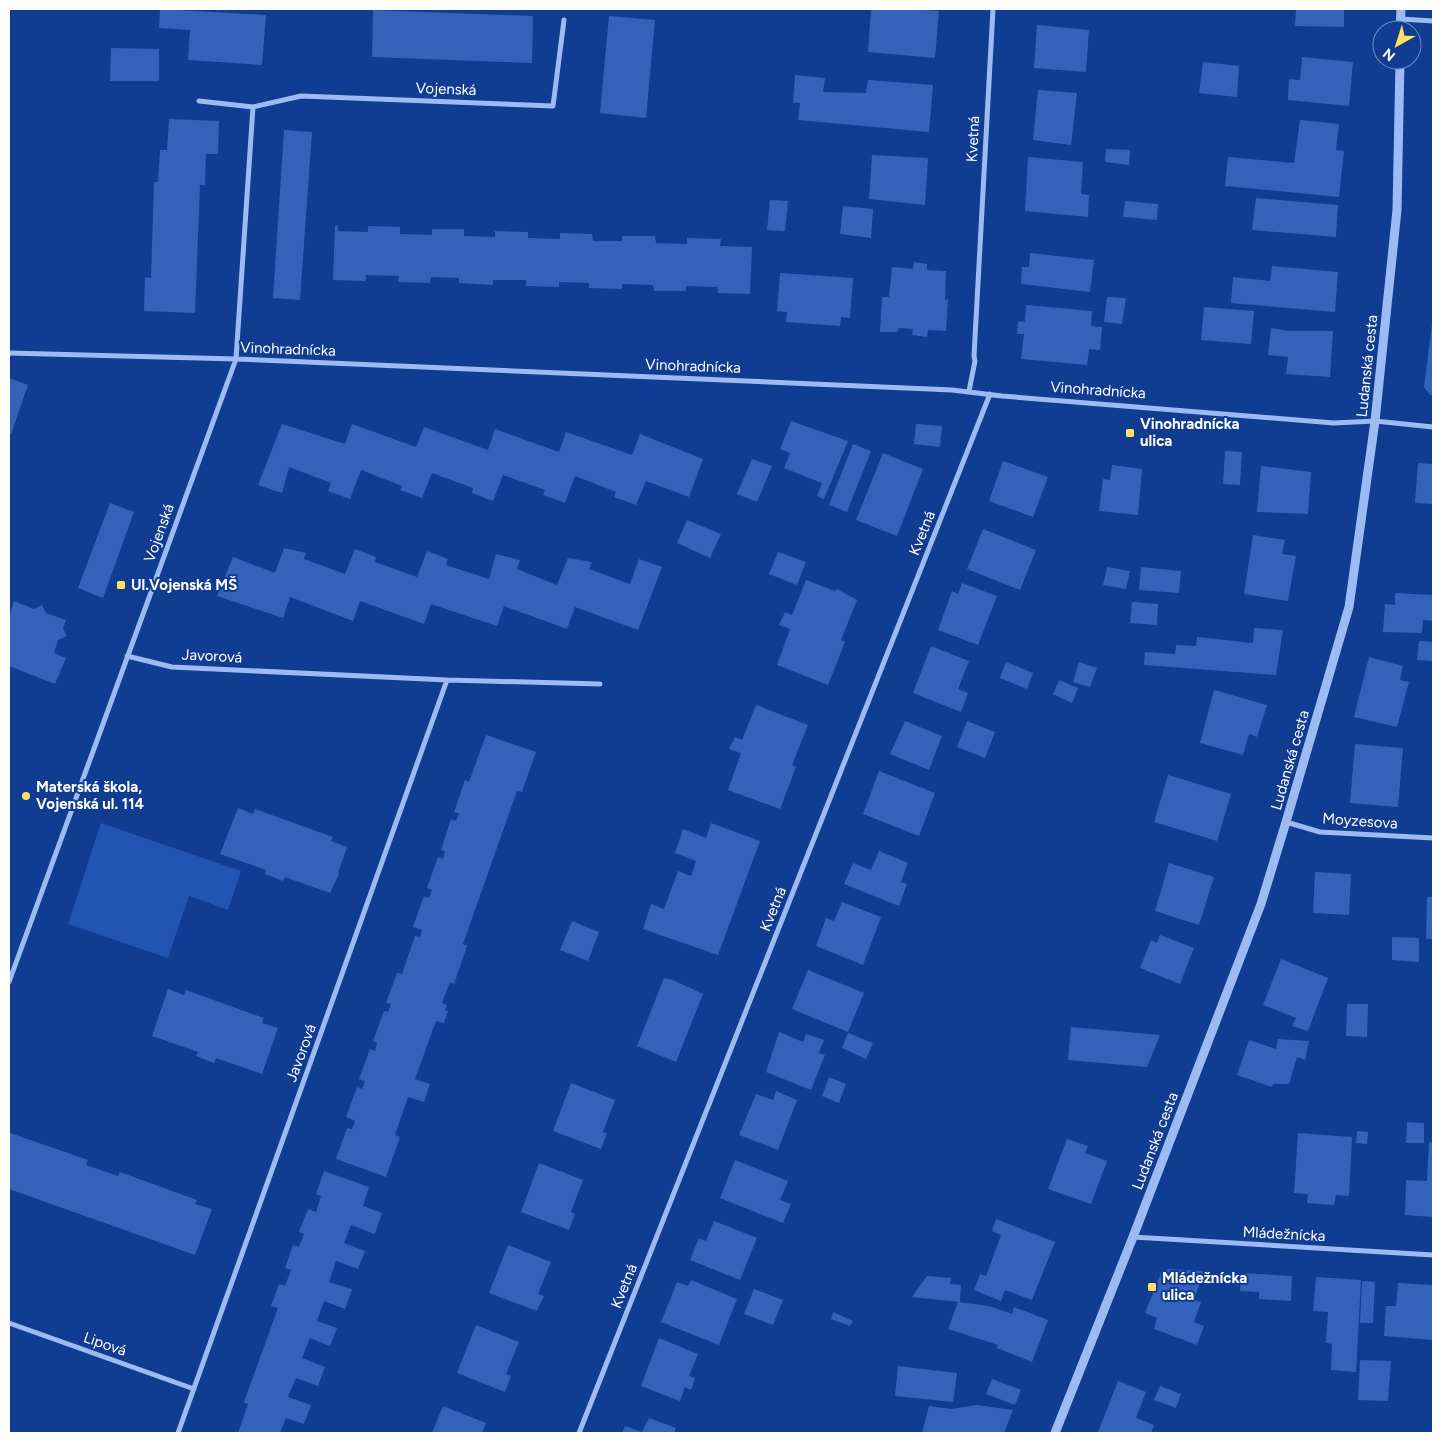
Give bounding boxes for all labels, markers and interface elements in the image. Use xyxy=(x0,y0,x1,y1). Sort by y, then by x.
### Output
north arrow xyxy=(1372,20,1422,70)
text: N xyxy=(1380,45,1399,65)
street label: Vojenská xyxy=(415,79,477,99)
street label: Kvetná xyxy=(963,115,983,163)
street label: Ludanská cesta xyxy=(1353,314,1381,418)
street label: Vinohradnícka xyxy=(240,338,336,360)
street label: Vinohradnícka xyxy=(645,355,741,377)
street label: Vinohradnícka xyxy=(1050,378,1146,402)
place label: Vinohradnícka ulica xyxy=(1140,415,1239,450)
marker: Vinohradnícka ulica xyxy=(1124,427,1136,439)
street label: Vojenská xyxy=(140,501,178,565)
street label: Kvetná xyxy=(905,508,939,558)
place label: Ul.Vojenská MŠ xyxy=(131,576,237,594)
marker: Ul.Vojenská MŠ xyxy=(115,579,127,591)
street label: Javorová xyxy=(181,645,243,667)
street label: Ludanská cesta xyxy=(1267,708,1313,812)
place label: Materská škola, Vojenská ul. 114 xyxy=(36,778,144,813)
marker: Materská škola, Vojenská ul. 114 xyxy=(20,790,32,802)
street label: Moyzesova xyxy=(1322,809,1398,833)
street label: Kvetná xyxy=(756,884,790,934)
street label: Javorová xyxy=(282,1022,320,1084)
street label: Ludanská cesta xyxy=(1128,1090,1182,1192)
street label: Mládežnícka xyxy=(1242,1223,1326,1245)
street label: Kvetná xyxy=(607,1261,641,1311)
place label: Mládežnícka ulica xyxy=(1162,1269,1247,1304)
marker: Mládežnícka ulica xyxy=(1146,1281,1158,1293)
street label: Lipová xyxy=(81,1328,129,1360)

